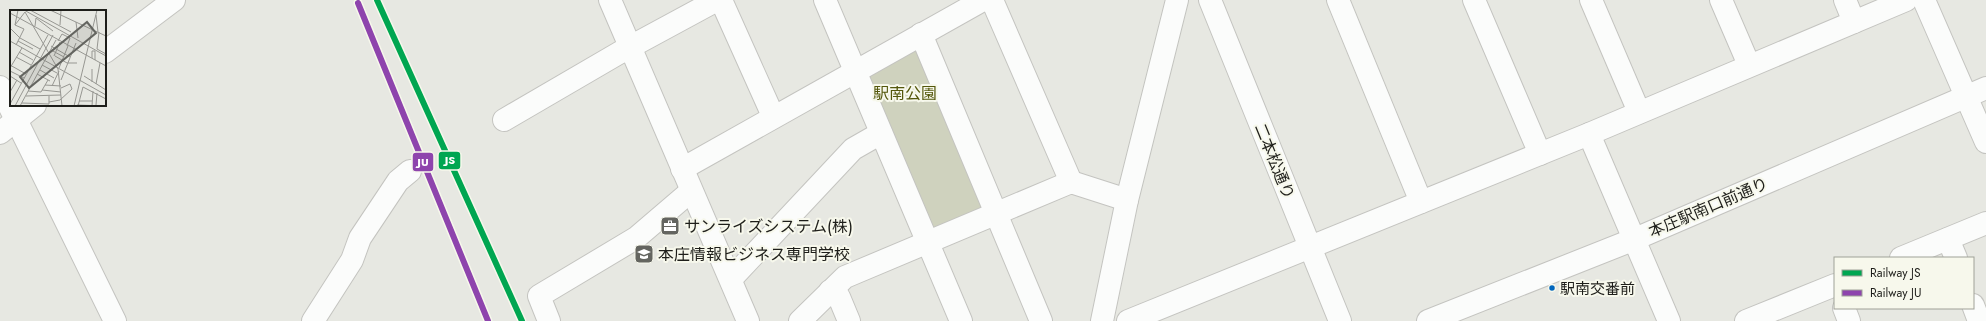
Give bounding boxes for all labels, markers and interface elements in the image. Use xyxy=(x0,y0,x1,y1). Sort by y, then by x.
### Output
inset map xyxy=(10,10,106,106)
park label: 駅南公園 xyxy=(873,82,937,105)
street label: 二本松通り xyxy=(1249,120,1300,203)
line badge: JS xyxy=(438,151,461,170)
line badge: JU xyxy=(412,152,434,172)
text: JS xyxy=(443,152,455,168)
text: JU xyxy=(415,154,429,170)
street label: 本庄駅南口前通り xyxy=(1645,172,1772,243)
office icon: サンライズシステム(株) xyxy=(659,215,681,237)
place label: サンライズシステム(株) xyxy=(684,215,853,238)
school or university icon: 本庄情報ビジネス専門学校 xyxy=(633,243,655,265)
place label: 本庄情報ビジネス専門学校 xyxy=(658,243,850,266)
legend xyxy=(1834,257,1974,309)
text: Railway JS xyxy=(1870,264,1921,282)
place label: 駅南交番前 xyxy=(1560,278,1635,300)
marker: 駅南交番前 xyxy=(1547,283,1557,293)
text: Railway JU xyxy=(1870,284,1922,302)

